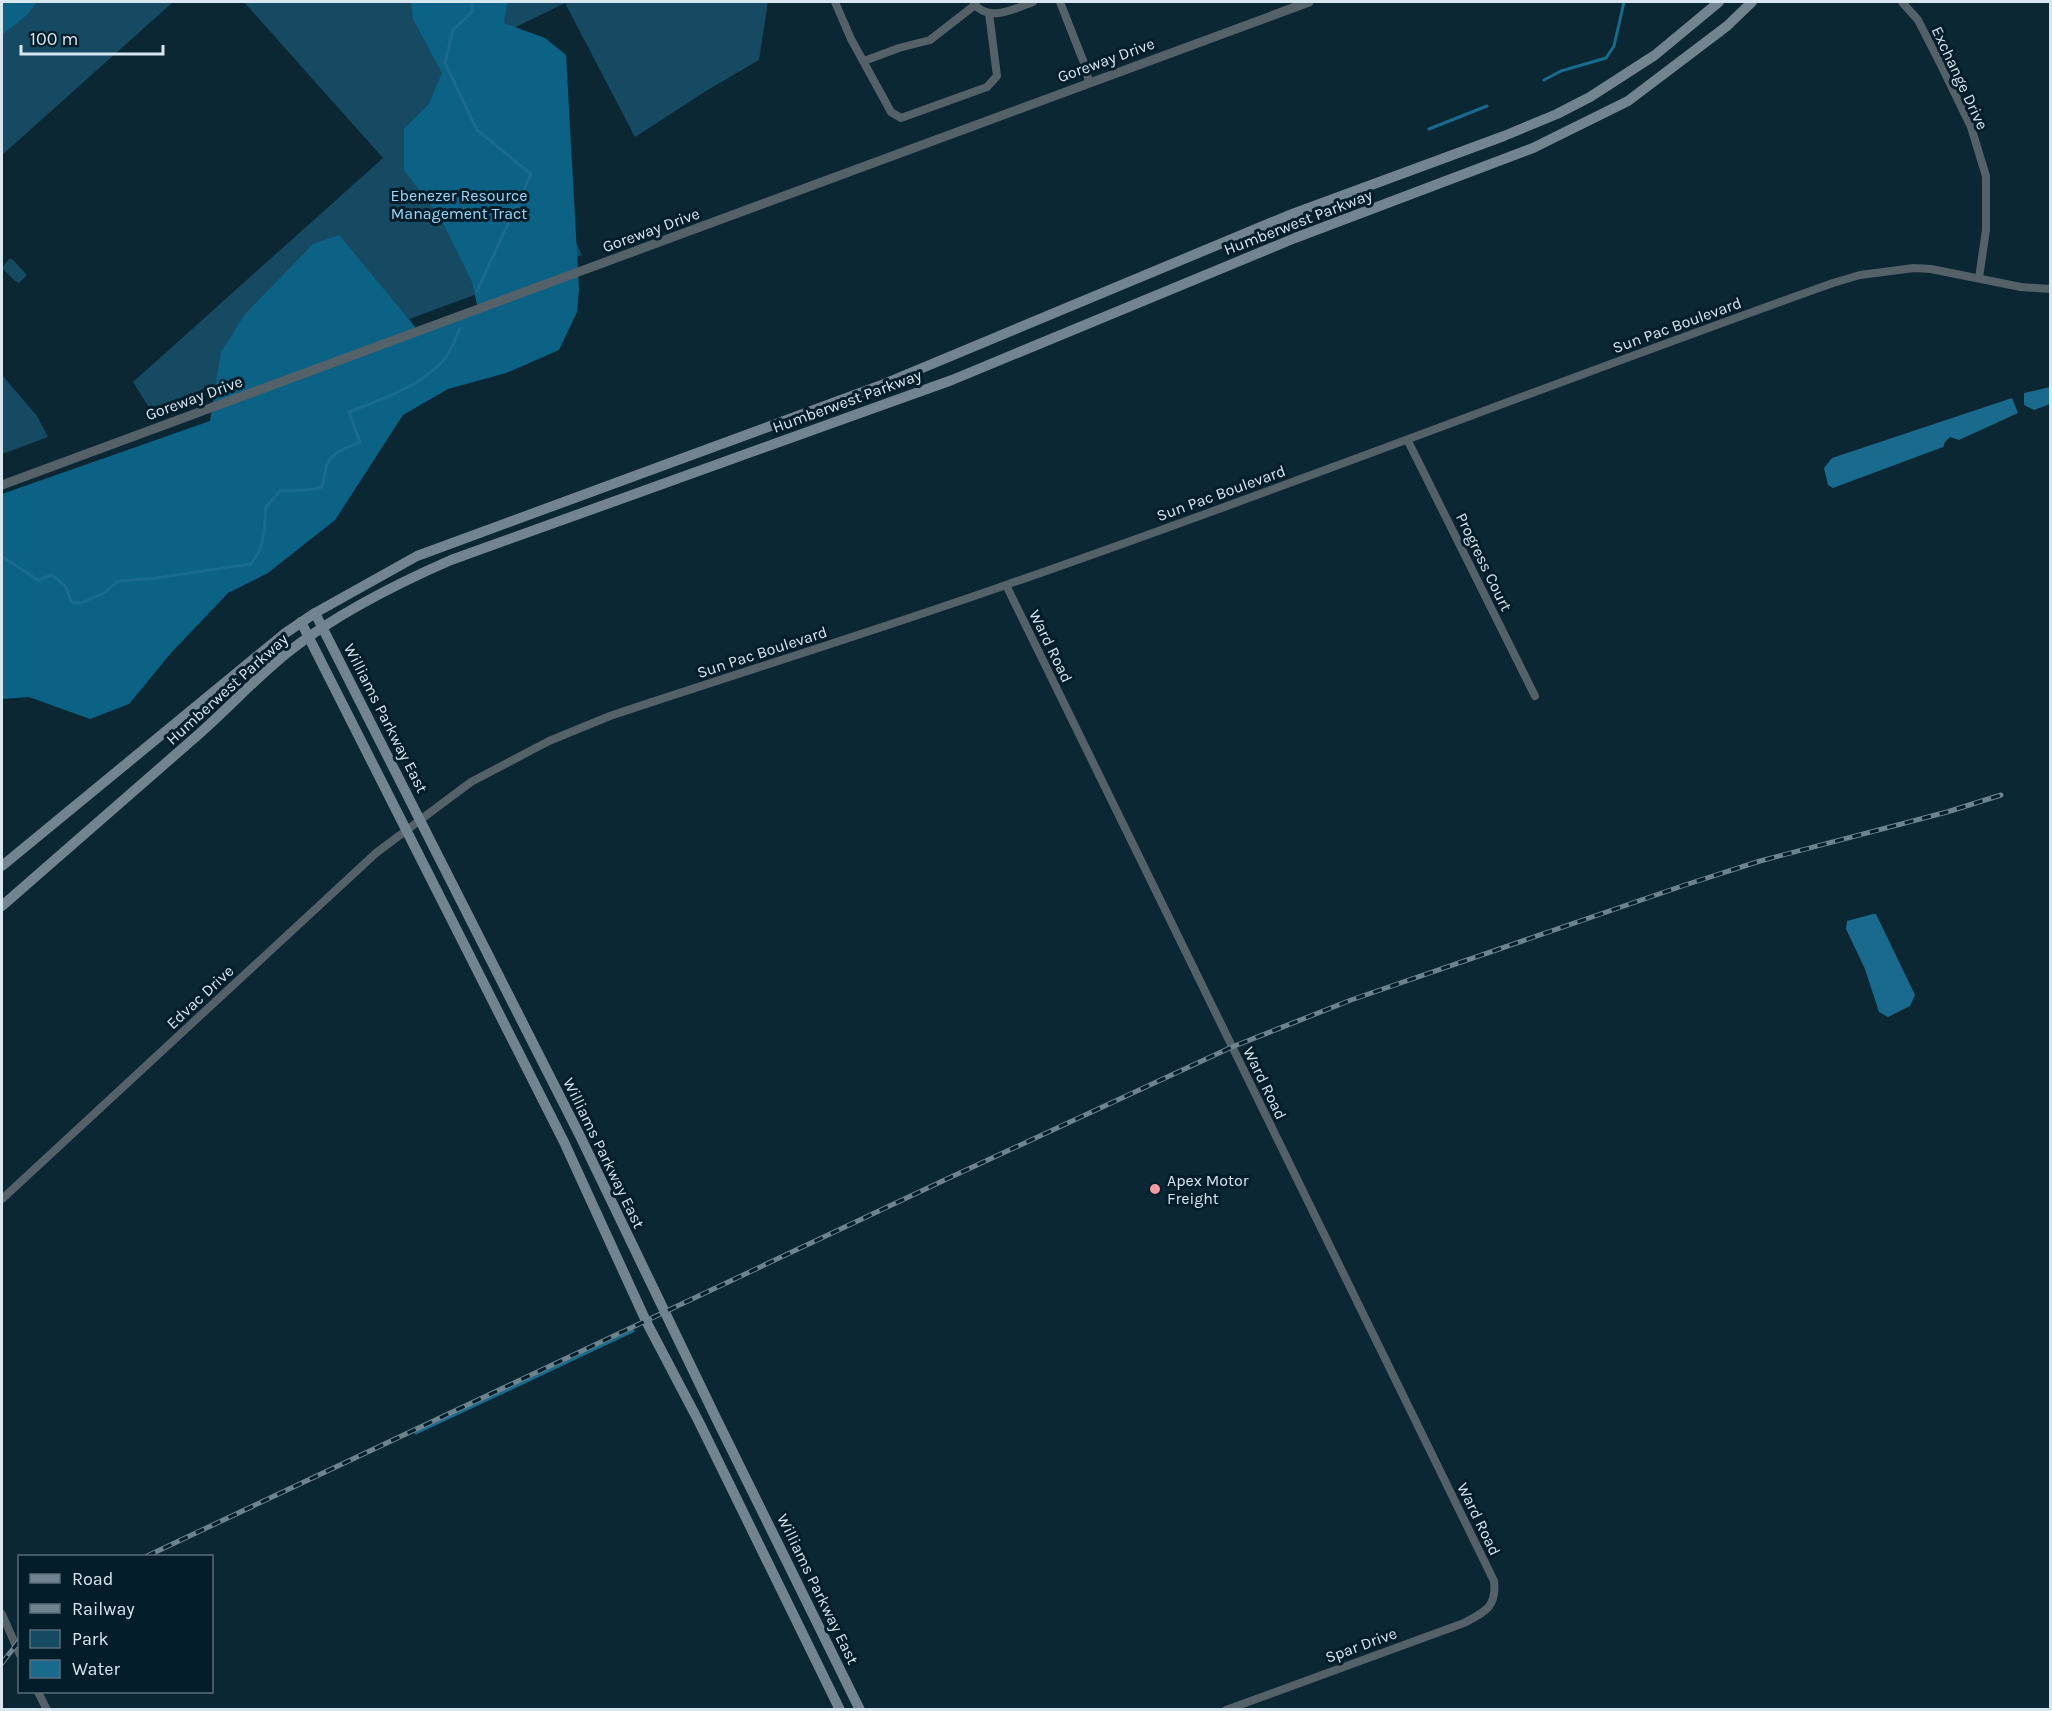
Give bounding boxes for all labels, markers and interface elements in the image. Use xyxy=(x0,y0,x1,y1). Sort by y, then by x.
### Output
scale bar xyxy=(21,18,164,56)
street label: Exchange Drive xyxy=(1928,23,1992,133)
text: 100 m xyxy=(30,28,78,50)
street label: Goreway Drive xyxy=(1055,34,1157,86)
street label: Humberwest Parkway xyxy=(1221,185,1375,259)
park label: Ebenezer Resource Management Tract xyxy=(390,186,528,223)
street label: Goreway Drive xyxy=(600,204,702,256)
street label: Sun Pac Boulevard xyxy=(1610,293,1744,357)
street label: Humberwest Parkway xyxy=(770,365,925,437)
street label: Goreway Drive xyxy=(143,372,245,424)
street label: Sun Pac Boulevard xyxy=(1154,461,1288,525)
street label: Progress Court xyxy=(1452,510,1516,614)
street label: Ward Road xyxy=(1025,607,1077,685)
street label: Sun Pac Boulevard xyxy=(695,622,829,682)
street label: Humberwest Parkway xyxy=(162,629,292,749)
street label: Williams Parkway East xyxy=(340,640,432,796)
street label: Edvac Drive xyxy=(163,961,237,1033)
street label: Ward Road xyxy=(1239,1044,1291,1122)
street label: Williams Parkway East xyxy=(559,1075,649,1231)
place label: Apex Motor Freight xyxy=(1167,1171,1249,1208)
marker: Apex Motor Freight xyxy=(1148,1182,1162,1196)
street label: Ward Road xyxy=(1453,1480,1505,1558)
street label: Williams Parkway East xyxy=(773,1511,863,1667)
legend xyxy=(18,1555,213,1693)
text: Road xyxy=(72,1568,113,1590)
text: Railway xyxy=(72,1598,135,1620)
street label: Spar Drive xyxy=(1323,1623,1399,1667)
text: Park xyxy=(72,1628,109,1650)
text: Water xyxy=(72,1658,120,1680)

